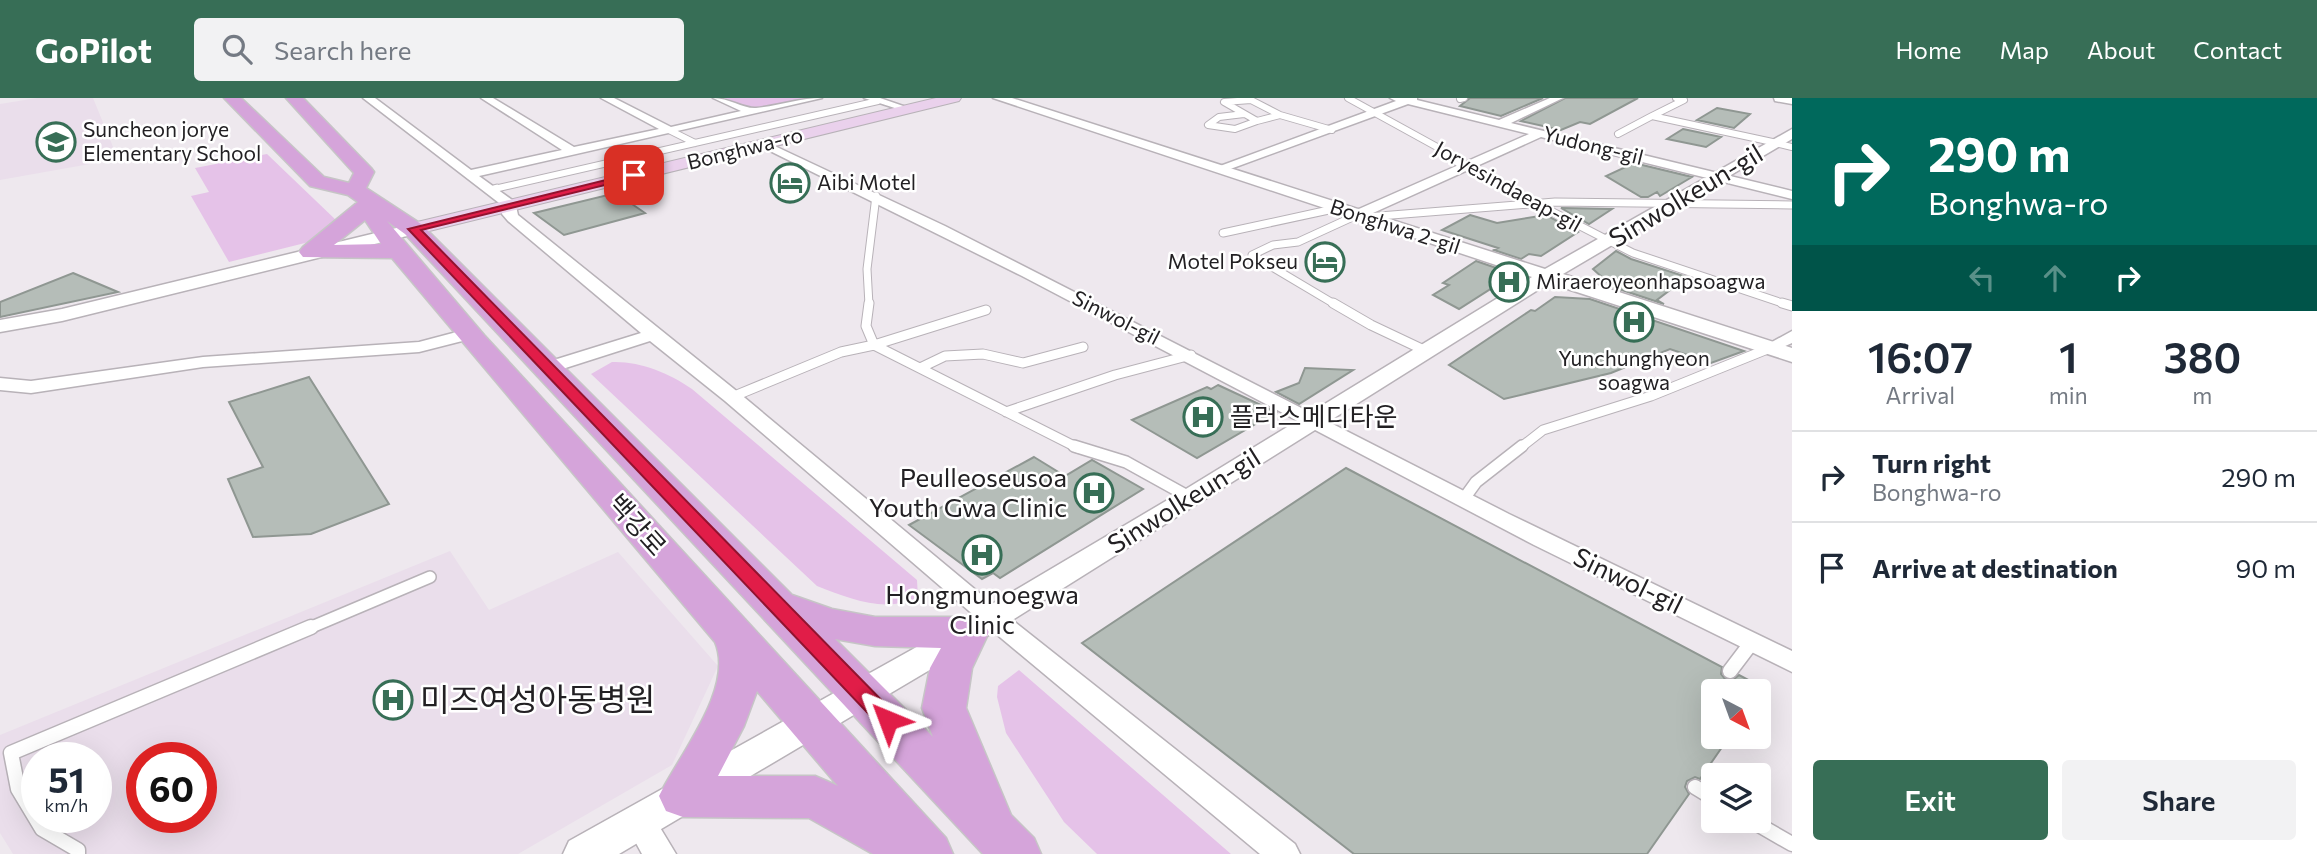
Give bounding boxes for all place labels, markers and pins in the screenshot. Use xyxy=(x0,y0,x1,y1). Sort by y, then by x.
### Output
place label: Suncheon jorye Elementary School xyxy=(83,116,261,165)
school or university icon: Suncheon jorye Elementary School xyxy=(35,121,77,163)
pin xyxy=(604,145,664,205)
hotel icon: Aibi Motel xyxy=(769,162,811,204)
place label: Aibi Motel xyxy=(817,169,916,194)
hotel icon: Motel Pokseu xyxy=(1304,241,1346,283)
place label: Motel Pokseu xyxy=(1168,248,1298,273)
hospital icon: Miraeroyeonhapsoagwa xyxy=(1488,261,1530,303)
place label: Miraeroyeonhapsoagwa xyxy=(1536,268,1765,293)
hospital icon: Yunchunghyeon soagwa xyxy=(1613,301,1655,343)
place label: Yunchunghyeon soagwa xyxy=(1558,345,1710,394)
hospital icon: 플러스메디타운 xyxy=(1182,396,1224,438)
place label: 플러스메디타운 xyxy=(1230,400,1397,431)
place label: Peulleoseusoa Youth Gwa Clinic xyxy=(869,461,1067,522)
hospital icon: Peulleoseusoa Youth Gwa Clinic xyxy=(1073,472,1115,514)
hospital icon: Hongmunoegwa Clinic xyxy=(961,534,1003,576)
place label: Hongmunoegwa Clinic xyxy=(885,578,1079,639)
place label: 미즈여성아동병원 xyxy=(420,678,656,718)
hospital icon: 미즈여성아동병원 xyxy=(372,679,414,721)

